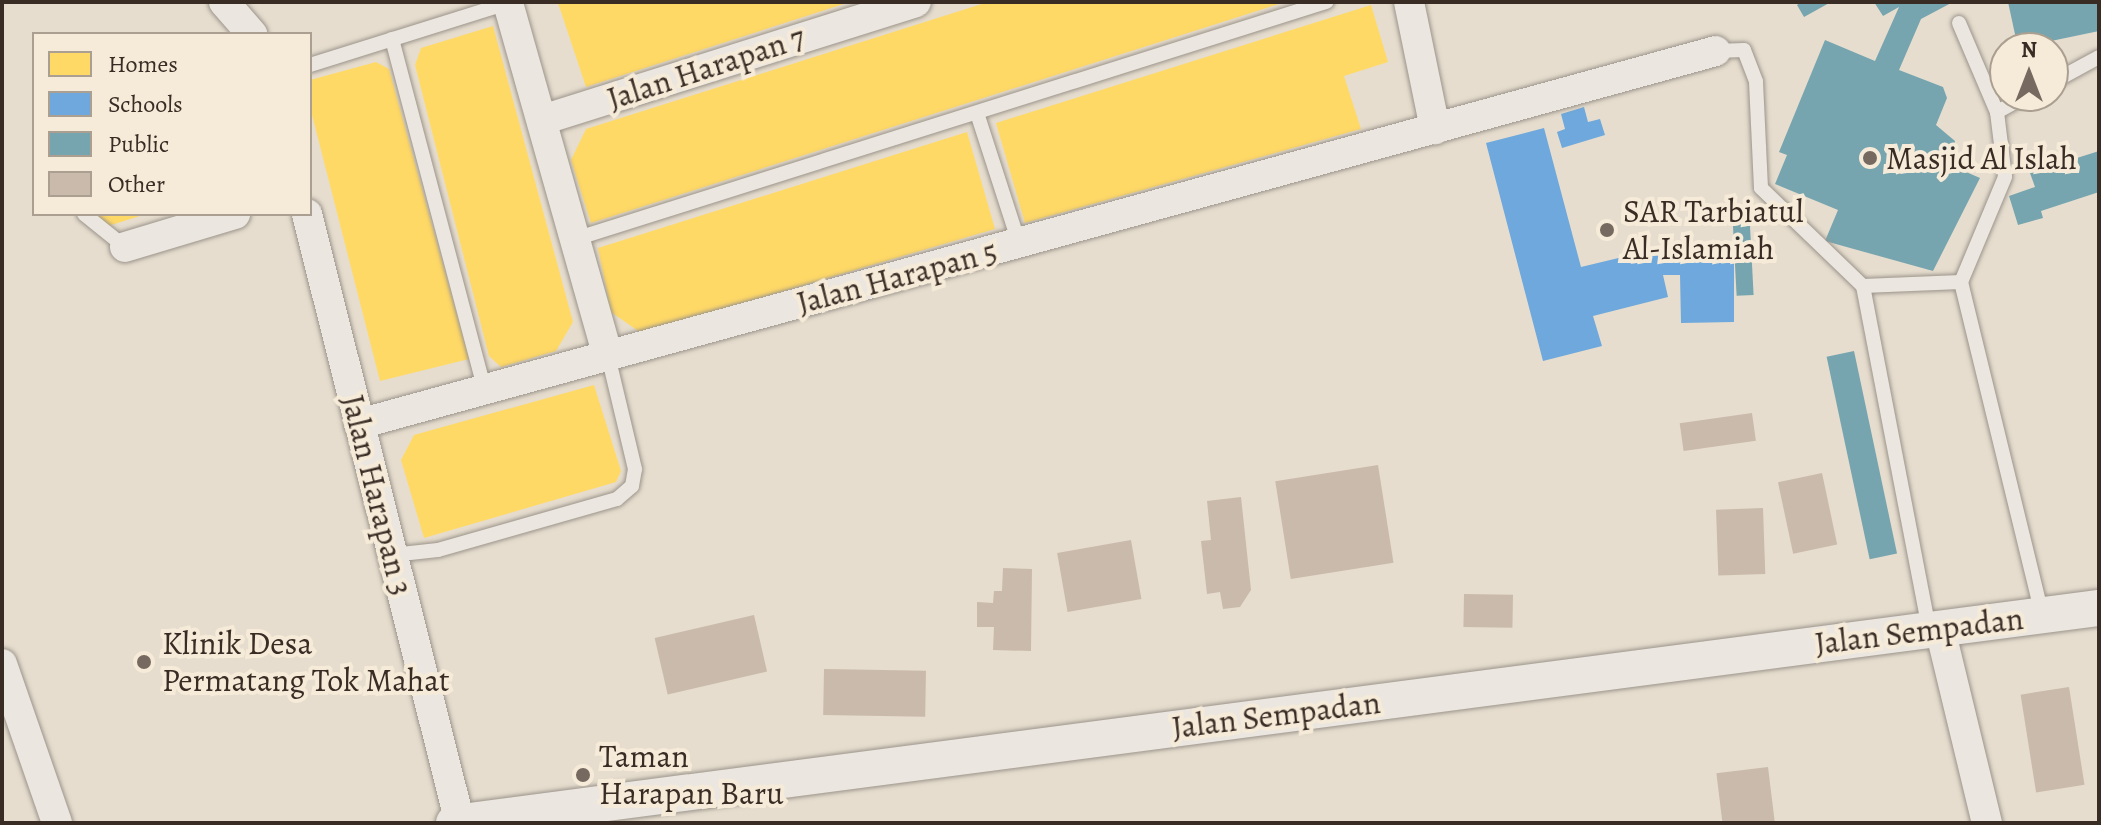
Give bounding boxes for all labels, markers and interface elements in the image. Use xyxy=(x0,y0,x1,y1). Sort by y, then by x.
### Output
street label: Jalan Harapan 7 xyxy=(602,18,810,118)
legend xyxy=(32,32,312,216)
north arrow xyxy=(1989,32,2069,112)
text: N xyxy=(2021,35,2037,65)
text: Homes xyxy=(108,48,178,80)
text: Schools xyxy=(108,88,183,120)
text: Public xyxy=(108,128,169,160)
place label: Masjid Al Islah xyxy=(1886,139,2077,177)
marker: Masjid Al Islah xyxy=(1861,149,1879,167)
text: Other xyxy=(108,168,165,200)
place label: SAR Tarbiatul Al-Islamiah xyxy=(1623,193,1803,268)
marker: SAR Tarbiatul Al-Islamiah xyxy=(1598,221,1616,239)
street label: Jalan Harapan 5 xyxy=(793,232,1001,322)
street label: Jalan Harapan 3 xyxy=(334,391,420,599)
street label: Jalan Sempadan xyxy=(1813,599,2025,663)
place label: Klinik Desa Permatang Tok Mahat xyxy=(162,625,450,700)
marker: Klinik Desa Permatang Tok Mahat xyxy=(133,651,155,673)
street label: Jalan Sempadan xyxy=(1170,683,1382,747)
place label: Taman Harapan Baru xyxy=(599,738,784,813)
marker: Taman Harapan Baru xyxy=(574,766,592,784)

